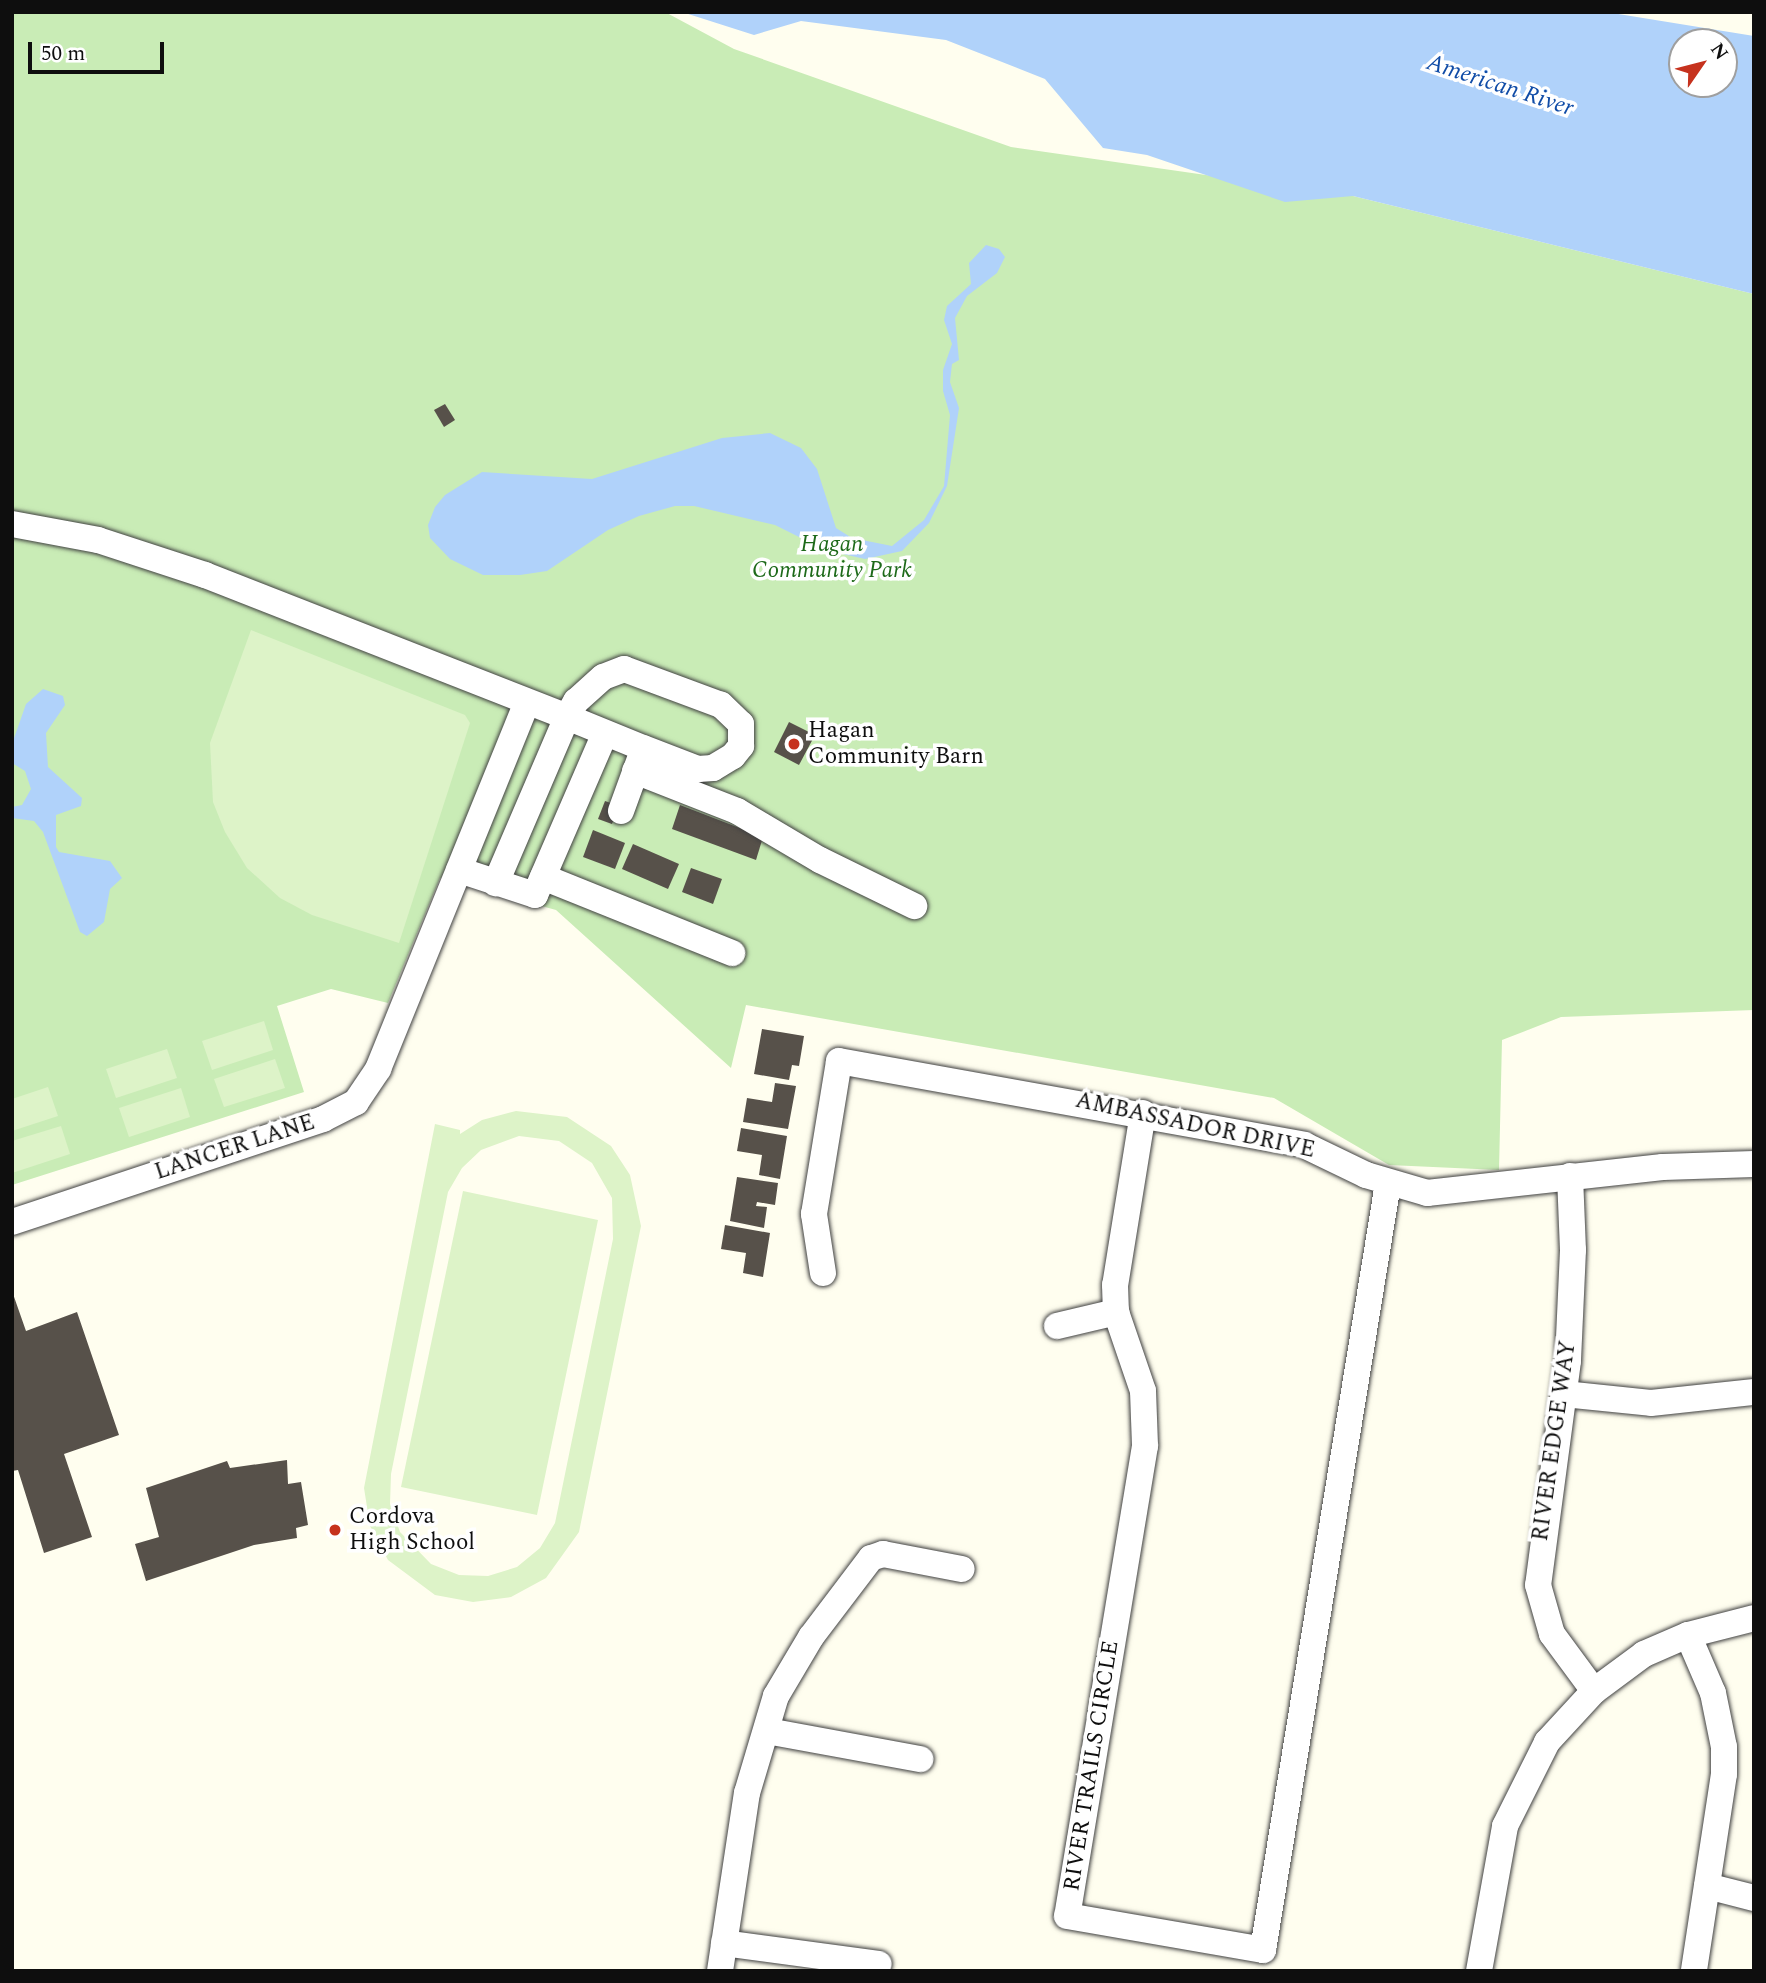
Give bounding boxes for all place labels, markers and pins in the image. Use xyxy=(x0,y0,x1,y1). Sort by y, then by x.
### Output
place label: Hagan Community Barn xyxy=(808,717,984,771)
marker: Hagan Community Barn xyxy=(786,736,802,752)
place label: Cordova High School xyxy=(349,1503,475,1557)
marker: Cordova High School xyxy=(327,1522,343,1538)

